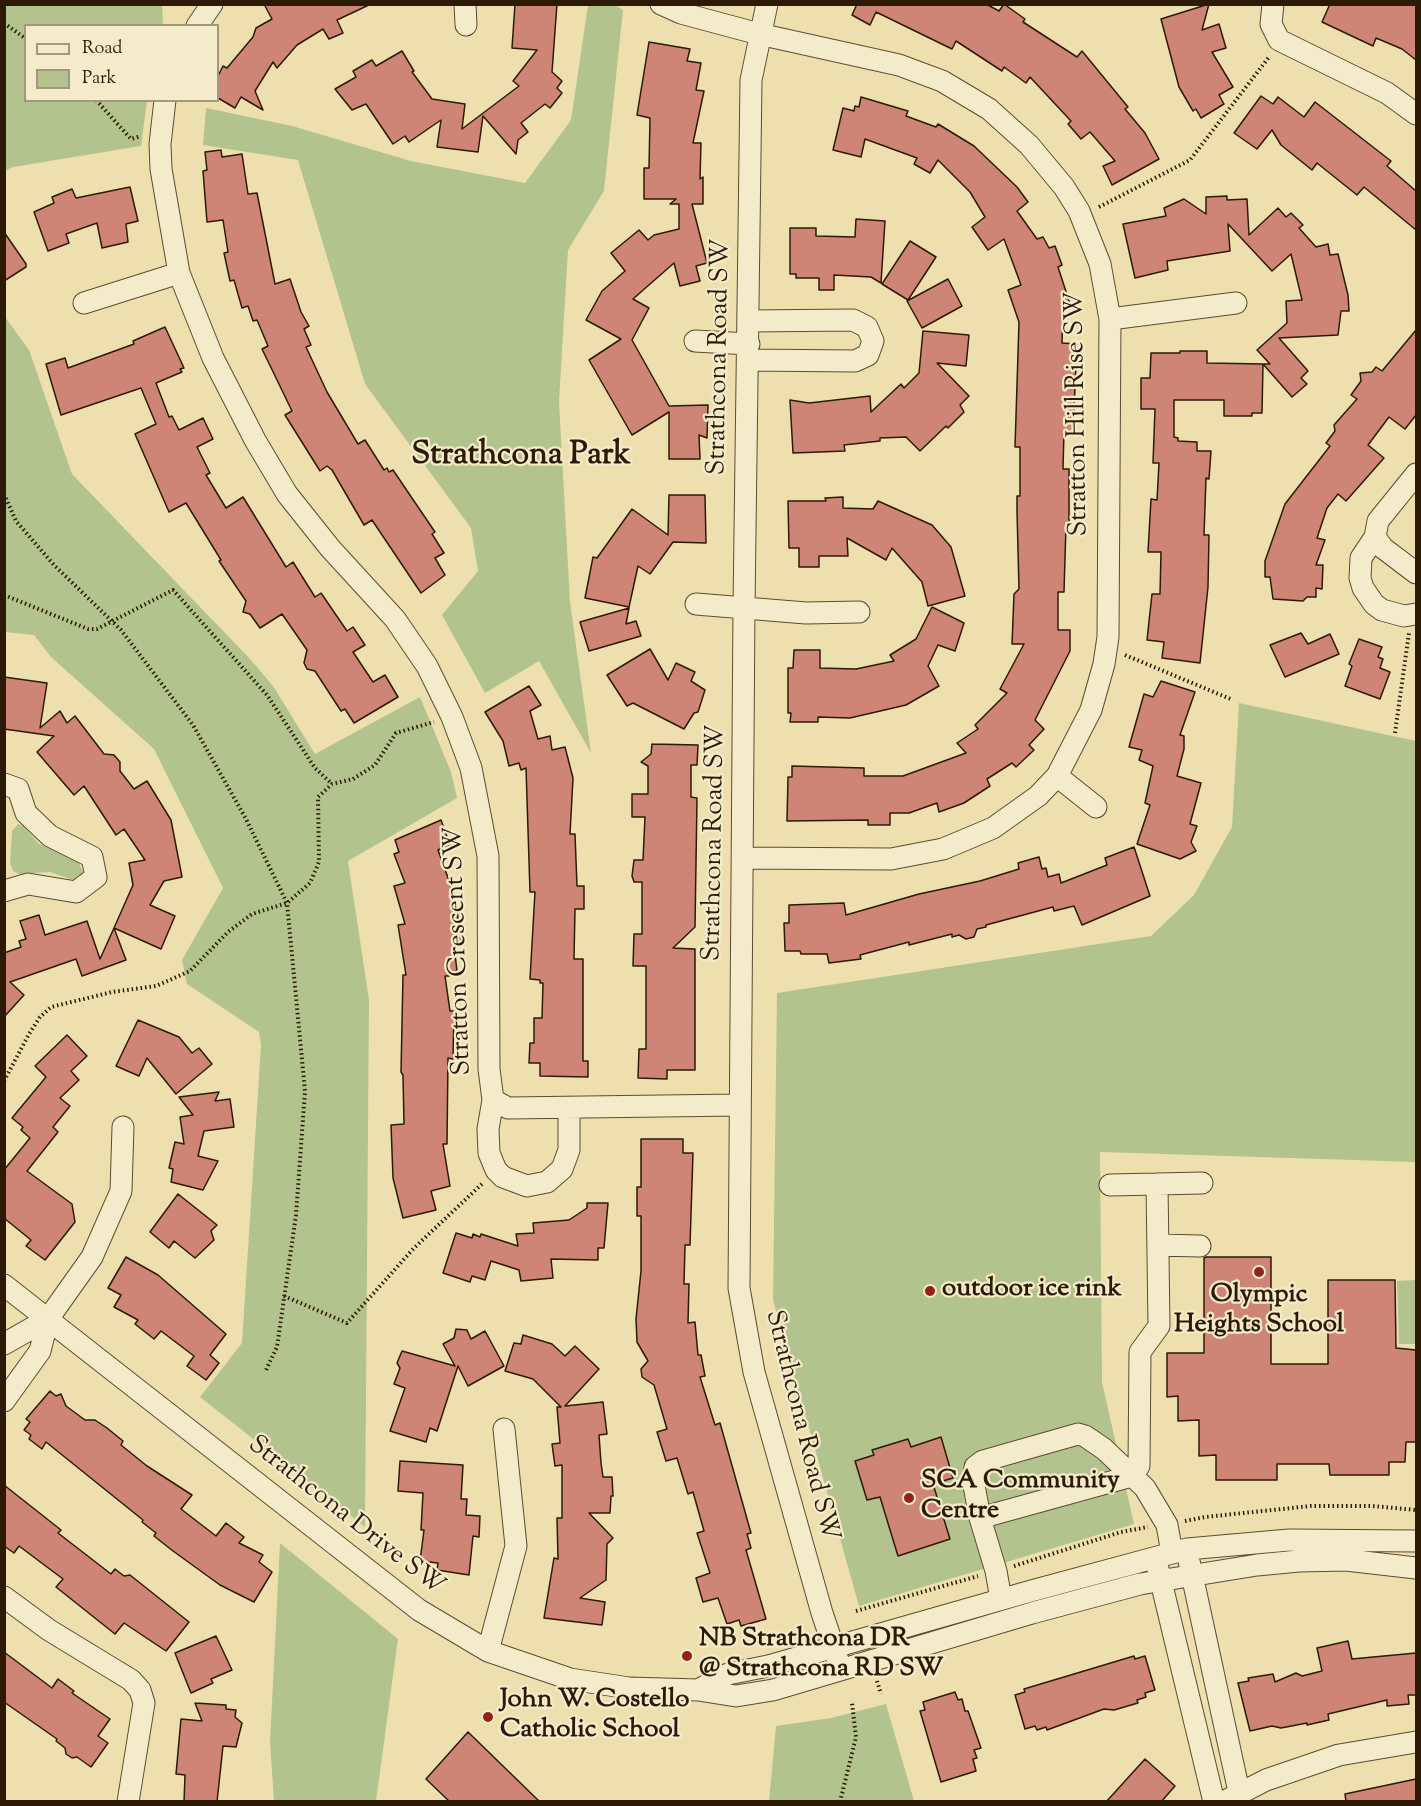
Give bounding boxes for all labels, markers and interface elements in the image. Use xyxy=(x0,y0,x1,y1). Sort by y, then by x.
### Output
legend xyxy=(24,24,219,102)
text: Road xyxy=(82,36,122,62)
text: Park xyxy=(82,66,116,92)
street label: Strathcona Road SW xyxy=(703,238,739,476)
street label: Stratton Hill Rise SW xyxy=(1061,291,1097,537)
district label: Strathcona Park xyxy=(411,439,631,477)
street label: Strathcona Road SW xyxy=(698,724,734,962)
street label: Stratton Crescent SW xyxy=(440,826,480,1076)
marker: Olympic Heights School xyxy=(1252,1265,1266,1279)
place label: outdoor ice rink xyxy=(942,1275,1122,1307)
place label: Olympic Heights School xyxy=(1174,1281,1344,1342)
marker: outdoor ice rink xyxy=(923,1284,937,1298)
street label: Strathcona Road SW xyxy=(756,1307,844,1545)
street label: Strathcona Drive SW xyxy=(241,1431,449,1603)
place label: SCA Community Centre xyxy=(921,1467,1120,1528)
marker: SCA Community Centre xyxy=(902,1491,916,1505)
place label: NB Strathcona DR @ Strathcona RD SW xyxy=(699,1625,943,1686)
marker: NB Strathcona DR @ Strathcona RD SW xyxy=(680,1649,694,1663)
place label: John W. Costello Catholic School xyxy=(500,1686,690,1748)
marker: John W. Costello Catholic School xyxy=(481,1710,495,1724)

